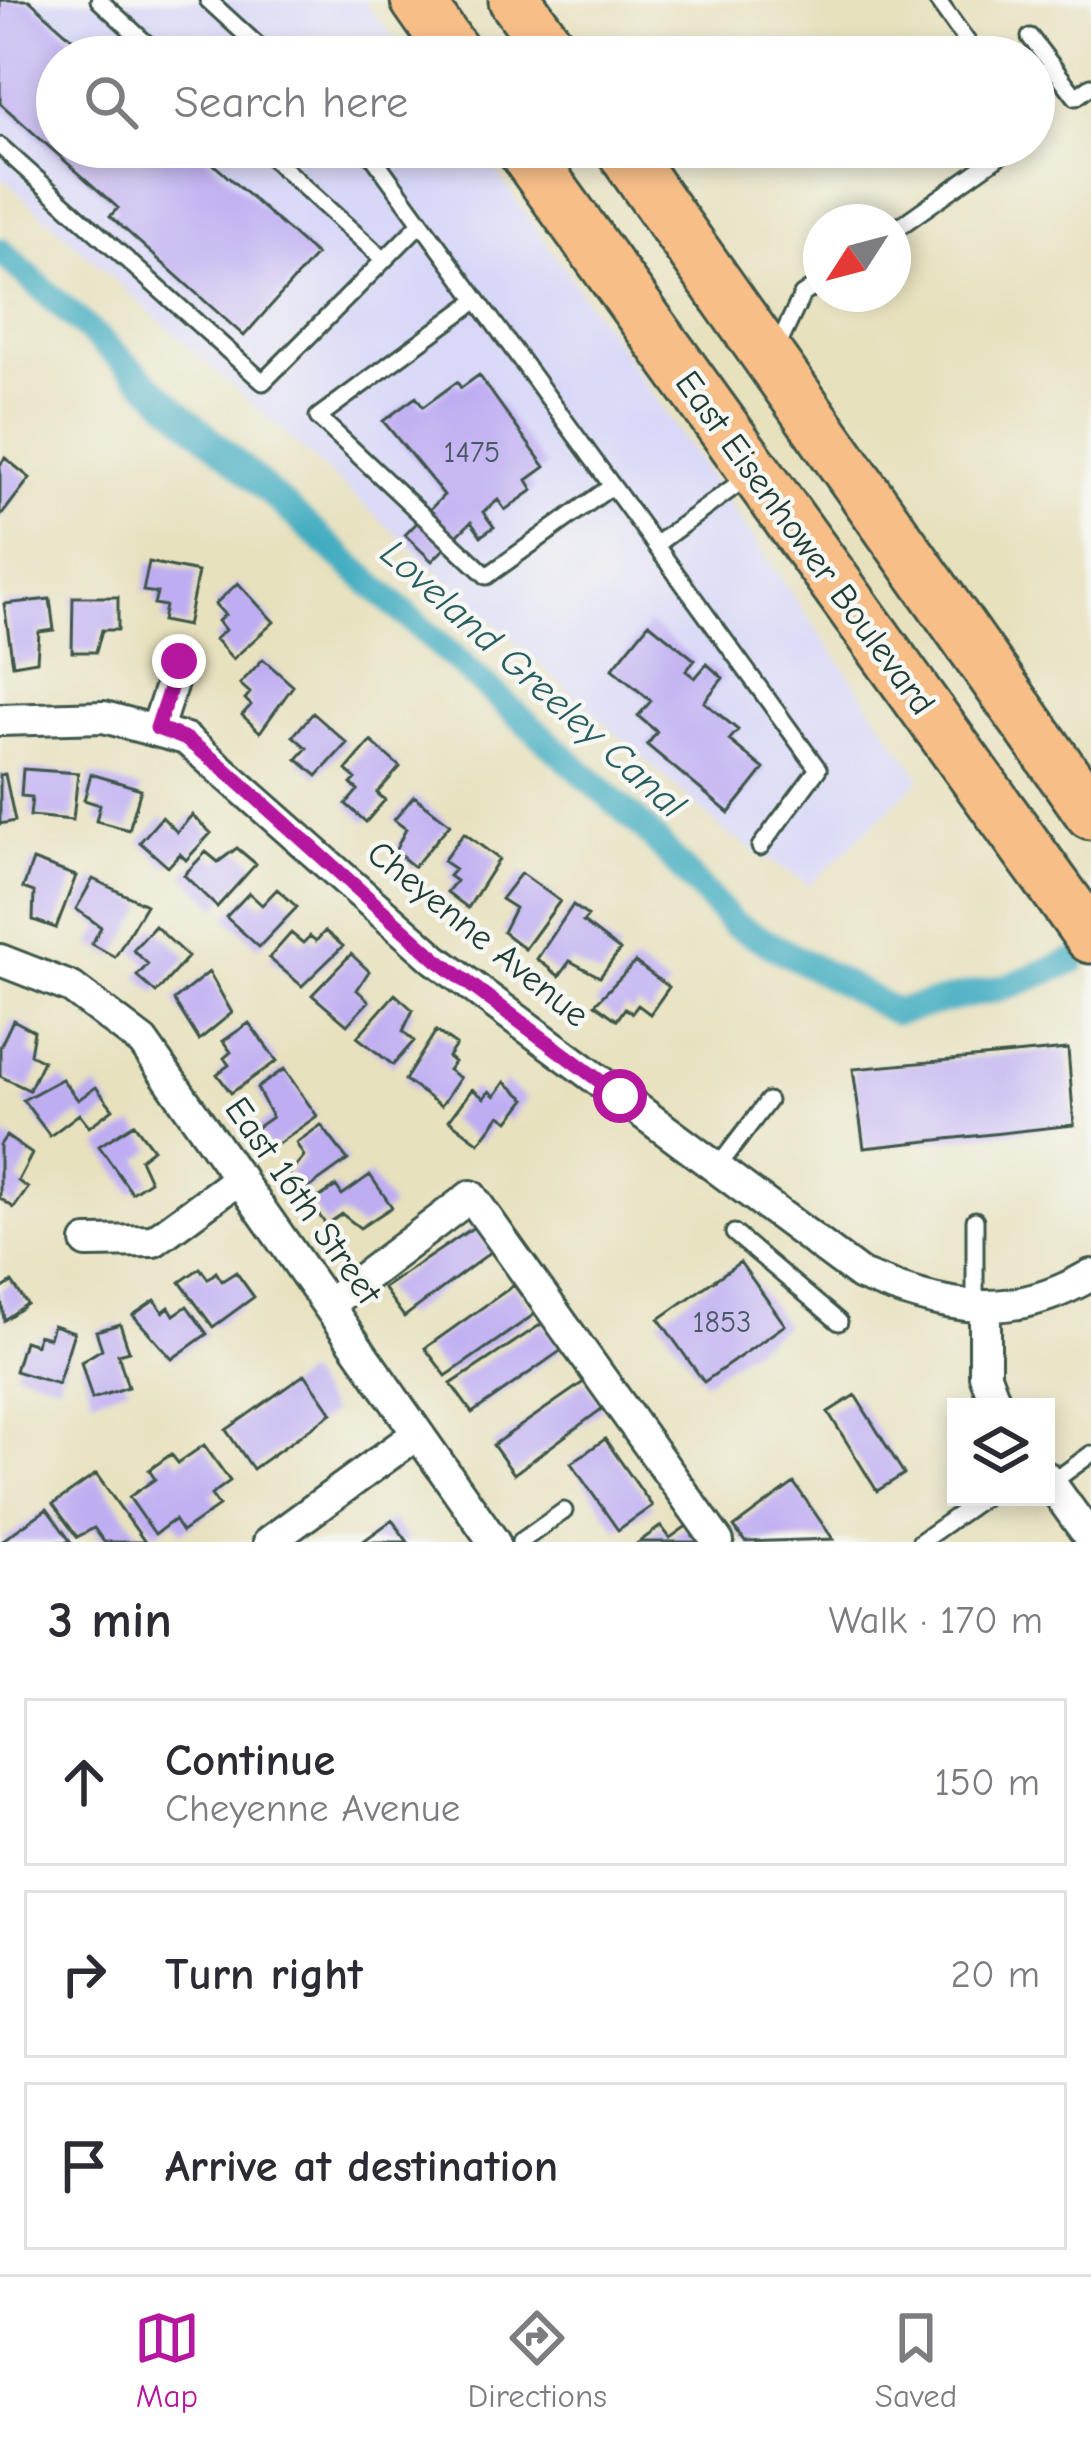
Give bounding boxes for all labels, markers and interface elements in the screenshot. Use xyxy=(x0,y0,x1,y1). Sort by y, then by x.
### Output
search box xyxy=(36,36,1055,168)
icon: search xyxy=(78,69,144,135)
text: Search here xyxy=(174,76,408,128)
north arrow xyxy=(803,204,911,312)
street label: East Eisenhower Boulevard xyxy=(667,363,943,723)
house number: 1475 xyxy=(444,435,500,470)
water label: Loveland Greeley Canal xyxy=(372,531,695,828)
route end xyxy=(152,634,206,688)
street label: Cheyenne Avenue xyxy=(359,832,597,1036)
route start xyxy=(593,1069,647,1123)
street label: East 16th Street xyxy=(216,1090,390,1314)
house number: 1853 xyxy=(693,1305,751,1340)
map controls xyxy=(947,1398,1055,1506)
button: layers xyxy=(947,1398,1055,1506)
text: 3 min xyxy=(48,1591,172,1650)
text: Walk · 170 m xyxy=(828,1598,1043,1643)
text: Continue xyxy=(165,1734,335,1786)
icon: ahead xyxy=(51,1749,117,1815)
text: 150 m xyxy=(934,1760,1040,1805)
text: Cheyenne Avenue xyxy=(165,1786,460,1831)
icon: right xyxy=(51,1941,117,2007)
text: Turn right xyxy=(165,1948,363,2000)
text: 20 m xyxy=(951,1952,1040,1997)
icon: arrive xyxy=(51,2133,117,2199)
text: Arrive at destination xyxy=(165,2140,558,2192)
tab: Map xyxy=(134,2305,200,2415)
tab: Directions xyxy=(468,2305,607,2415)
tab: Saved xyxy=(875,2305,957,2415)

